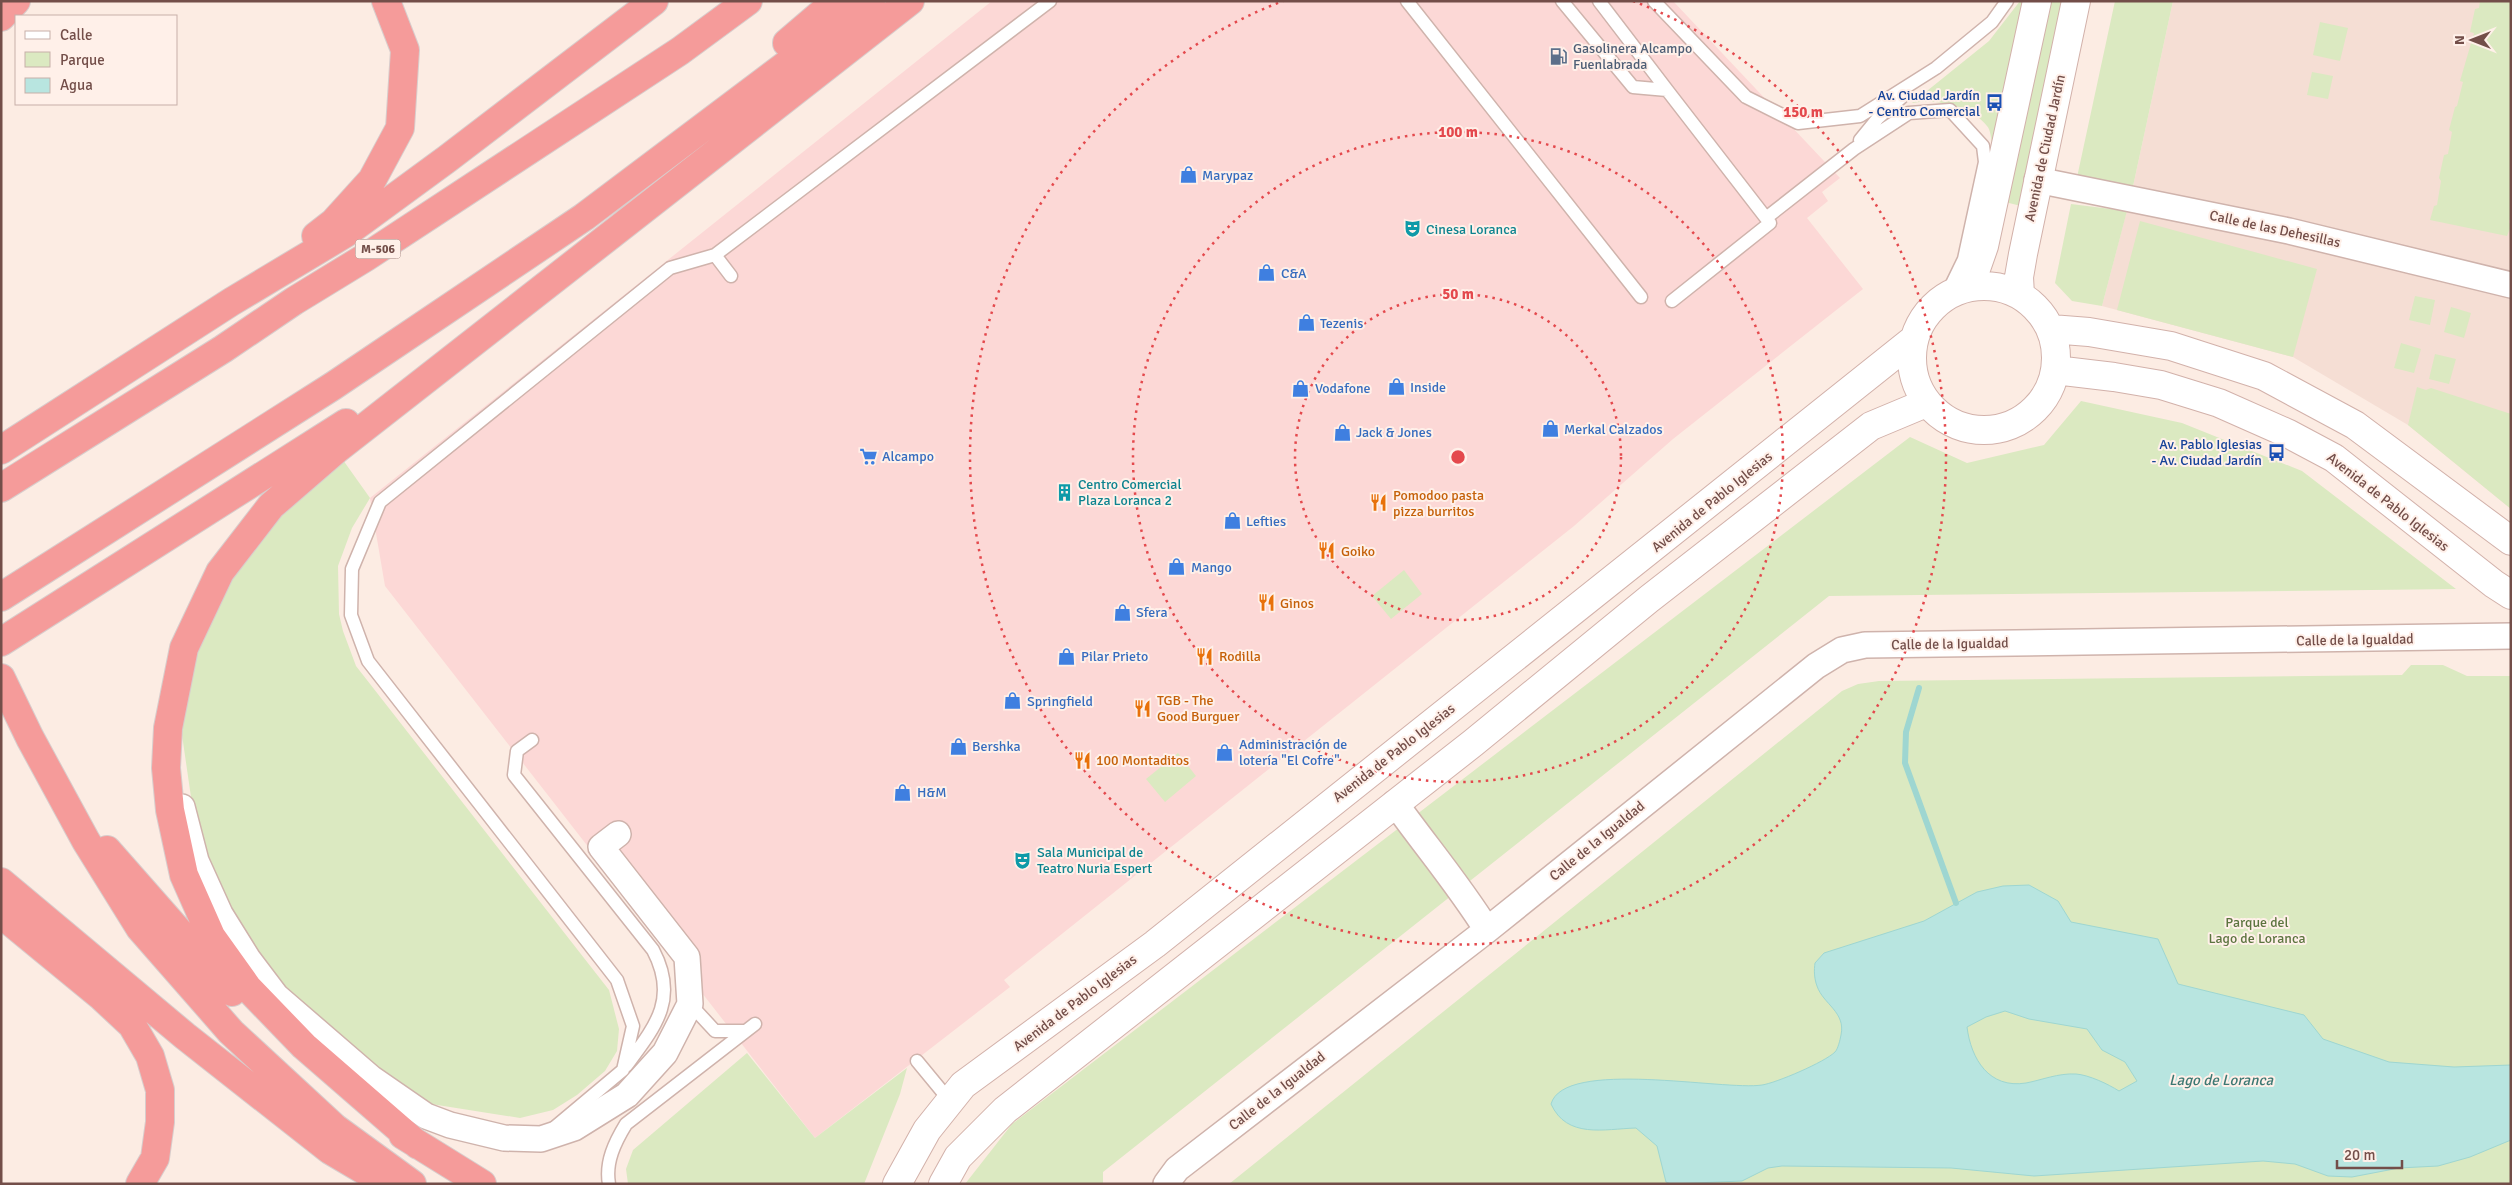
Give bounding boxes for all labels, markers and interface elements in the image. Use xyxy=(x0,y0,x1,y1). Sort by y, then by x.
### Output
legend xyxy=(15,15,178,105)
north arrow xyxy=(2447,15,2497,65)
text: Calle xyxy=(60,26,93,44)
text: N xyxy=(2451,35,2468,45)
place label: Gasolinera Alcampo Fuenlabrada xyxy=(1573,40,1692,73)
fuel station icon: Gasolinera Alcampo Fuenlabrada xyxy=(1549,46,1569,66)
text: Parque xyxy=(60,51,105,69)
street label: Avenida de Ciudad Jardín xyxy=(2021,73,2069,223)
text: Agua xyxy=(60,76,93,94)
place label: Av. Ciudad Jardín - Centro Comercial xyxy=(1868,87,1980,120)
bus stop icon: Av. Ciudad Jardín - Centro Comercial xyxy=(1984,93,2004,113)
text: 150 m xyxy=(1783,103,1823,121)
text: 100 m xyxy=(1438,123,1478,141)
shop icon: Marypaz xyxy=(1178,165,1198,185)
place label: Marypaz xyxy=(1202,167,1253,184)
street label: Calle de las Dehesillas xyxy=(2208,207,2342,251)
theatre icon: Cinesa Loranca xyxy=(1402,219,1422,239)
place label: Cinesa Loranca xyxy=(1426,221,1517,238)
road number: M-506 xyxy=(356,240,400,258)
shop icon: C&A xyxy=(1257,263,1277,283)
place label: C&A xyxy=(1281,265,1307,282)
text: 50 m xyxy=(1442,285,1474,303)
shop icon: Tezenis xyxy=(1296,313,1316,333)
place label: Tezenis xyxy=(1320,315,1363,332)
shop icon: Inside xyxy=(1386,377,1406,397)
shop icon: Vodafone xyxy=(1291,378,1311,398)
place label: Inside xyxy=(1410,379,1446,396)
place label: Vodafone xyxy=(1315,380,1371,397)
shop icon: Merkal Calzados xyxy=(1540,419,1560,439)
place label: Merkal Calzados xyxy=(1564,421,1663,438)
shop icon: Jack & Jones xyxy=(1332,422,1352,442)
place label: Jack & Jones xyxy=(1356,424,1432,441)
place label: Av. Pablo Iglesias - Av. Ciudad Jardín xyxy=(2152,436,2262,469)
bus stop icon: Av. Pablo Iglesias - Av. Ciudad Jardín xyxy=(2266,442,2286,462)
supermarket icon: Alcampo xyxy=(858,446,878,466)
place label: Alcampo xyxy=(882,448,934,465)
centre of rings xyxy=(1449,448,1467,466)
street label: Avenida de Pablo Iglesias xyxy=(1648,448,1776,556)
street label: Avenida de Pablo Iglesias xyxy=(2324,449,2452,555)
place label: Centro Comercial Plaza Loranca 2 xyxy=(1078,476,1182,509)
building icon: Centro Comercial Plaza Loranca 2 xyxy=(1054,482,1074,502)
place label: Pomodoo pasta pizza burritos xyxy=(1393,487,1484,520)
restaurant icon: Pomodoo pasta pizza burritos xyxy=(1369,493,1389,513)
shop icon: Lefties xyxy=(1222,511,1242,531)
place label: Lefties xyxy=(1246,513,1286,530)
restaurant icon: Goiko xyxy=(1317,541,1337,561)
place label: Goiko xyxy=(1341,543,1375,560)
shop icon: Mango xyxy=(1167,557,1187,577)
place label: Mango xyxy=(1191,559,1232,576)
restaurant icon: Ginos xyxy=(1256,593,1276,613)
place label: Ginos xyxy=(1280,595,1314,612)
shop icon: Sfera xyxy=(1112,602,1132,622)
place label: Sfera xyxy=(1136,604,1168,621)
street label: Calle de la Igualdad xyxy=(2296,630,2414,650)
street label: Calle de la Igualdad xyxy=(1891,634,2009,654)
shop icon: Pilar Prieto xyxy=(1057,646,1077,666)
restaurant icon: Rodilla xyxy=(1195,646,1215,666)
place label: Pilar Prieto xyxy=(1081,648,1148,665)
place label: Rodilla xyxy=(1219,648,1261,665)
shop icon: Springfield xyxy=(1003,691,1023,711)
place label: TGB - The Good Burguer xyxy=(1157,692,1240,725)
place label: Springfield xyxy=(1027,693,1093,710)
restaurant icon: TGB - The Good Burguer xyxy=(1133,698,1153,718)
street label: Avenida de Pablo Iglesias xyxy=(1330,700,1458,806)
shop icon: Bershka xyxy=(948,736,968,756)
place label: Administración de lotería "El Cofre" xyxy=(1239,736,1347,769)
place label: Bershka xyxy=(972,738,1021,755)
shop icon: Administración de lotería "El Cofre" xyxy=(1215,742,1235,762)
restaurant icon: 100 Montaditos xyxy=(1072,750,1092,770)
place label: 100 Montaditos xyxy=(1096,752,1189,769)
shop icon: H&M xyxy=(893,782,913,802)
place label: H&M xyxy=(917,784,946,801)
street label: Calle de la Igualdad xyxy=(1546,797,1648,885)
place label: Sala Municipal de Teatro Nuria Espert xyxy=(1037,844,1152,877)
theatre icon: Sala Municipal de Teatro Nuria Espert xyxy=(1013,850,1033,870)
park label: Parque del Lago de Loranca xyxy=(2208,914,2306,947)
street label: Avenida de Pablo Iglesias xyxy=(1010,951,1140,1055)
street label: Calle de la Igualdad xyxy=(1225,1048,1329,1134)
water label: Lago de Loranca xyxy=(2169,1071,2273,1089)
scale bar xyxy=(2337,1138,2402,1170)
text: 20 m xyxy=(2344,1146,2375,1164)

